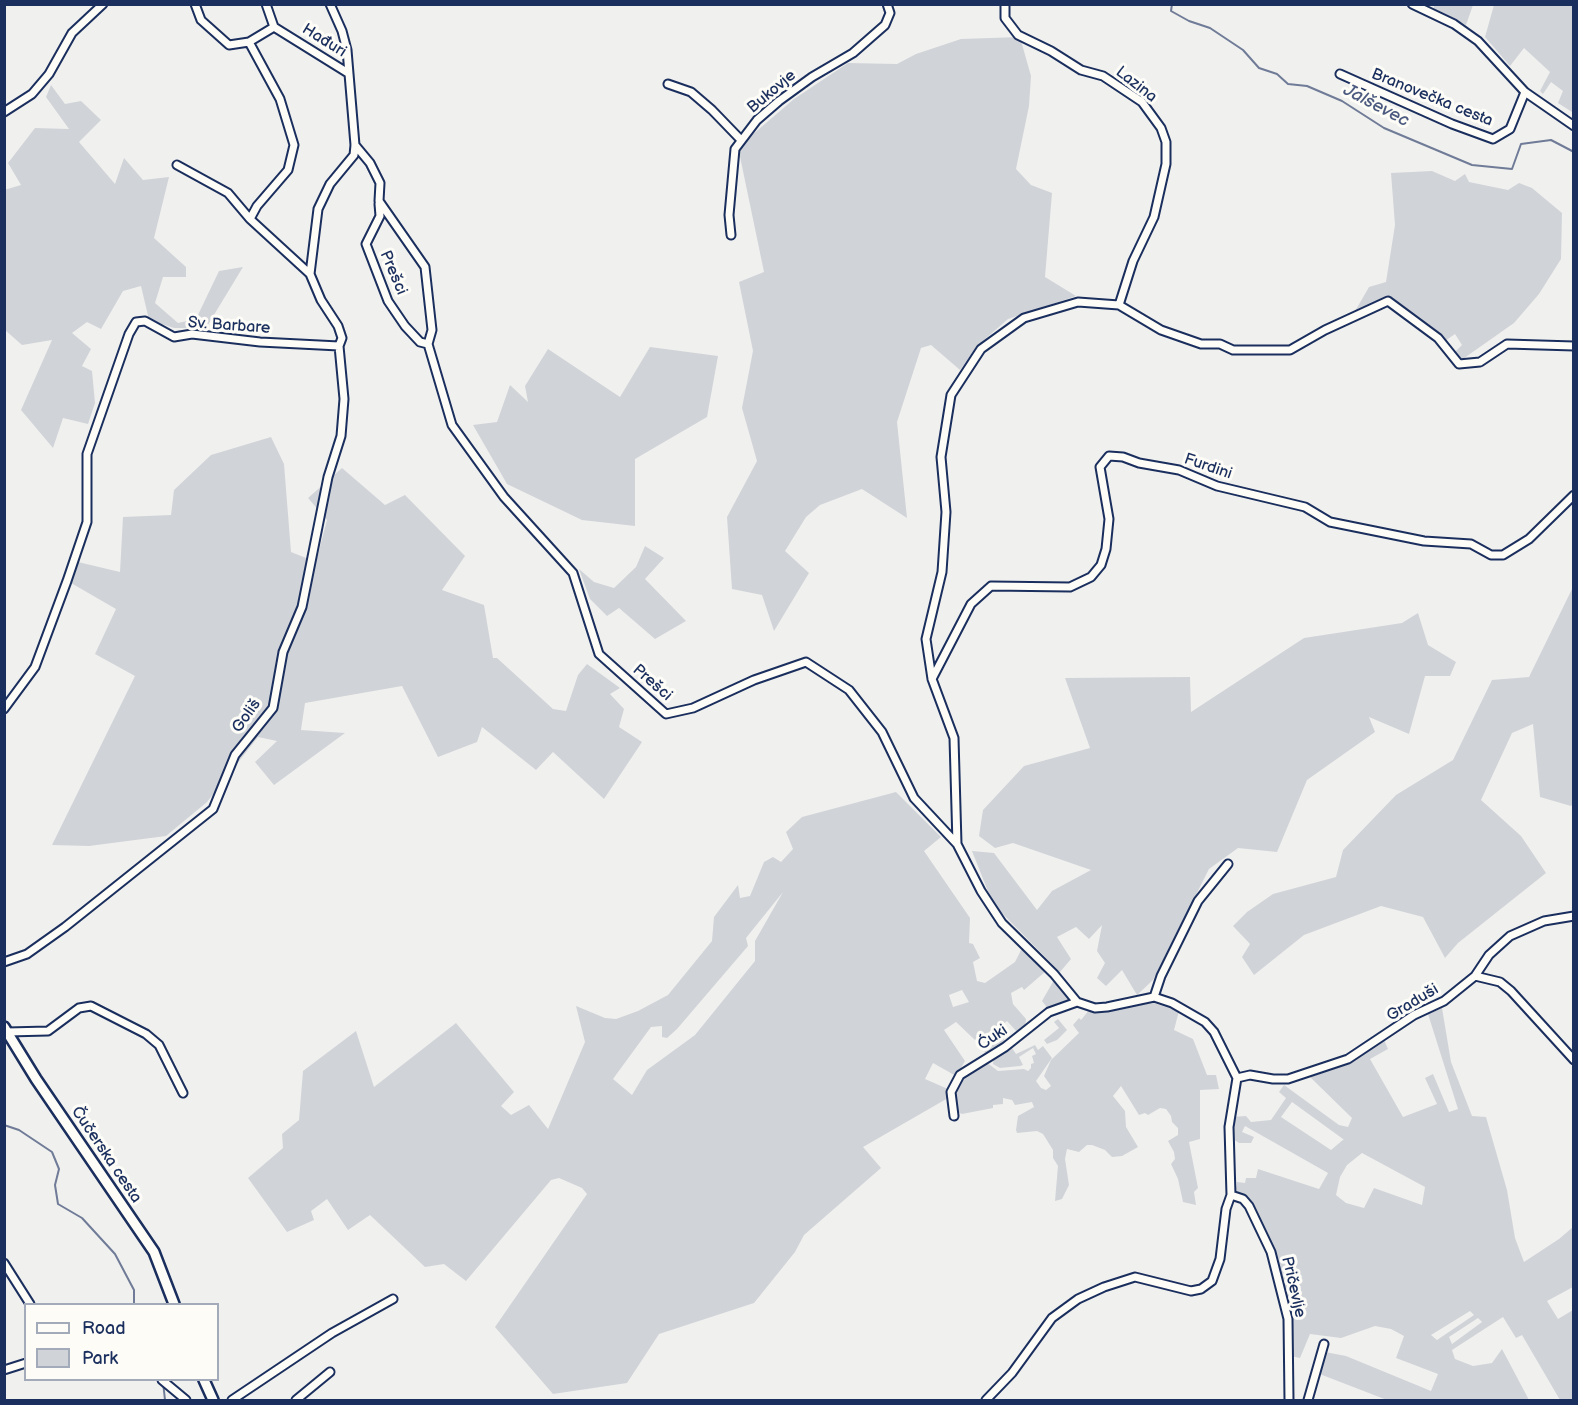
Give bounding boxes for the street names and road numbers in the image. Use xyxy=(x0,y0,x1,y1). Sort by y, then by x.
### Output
street label: Hađuri xyxy=(298,20,350,62)
street label: Lazina xyxy=(1111,63,1161,107)
street label: Branovečka cesta xyxy=(1368,65,1496,131)
street label: Bukovje xyxy=(744,66,800,118)
street label: Prešci xyxy=(375,248,411,298)
street label: Sv. Barbare xyxy=(187,314,271,338)
street label: Furdini xyxy=(1182,450,1234,484)
street label: Prešci xyxy=(628,661,676,705)
street label: Goliš xyxy=(228,695,266,737)
street label: Graduši xyxy=(1384,980,1442,1026)
street label: Ćuki xyxy=(974,1021,1012,1055)
street label: Čučerska cesta xyxy=(67,1103,145,1207)
street label: Pričevlje xyxy=(1277,1255,1309,1319)

